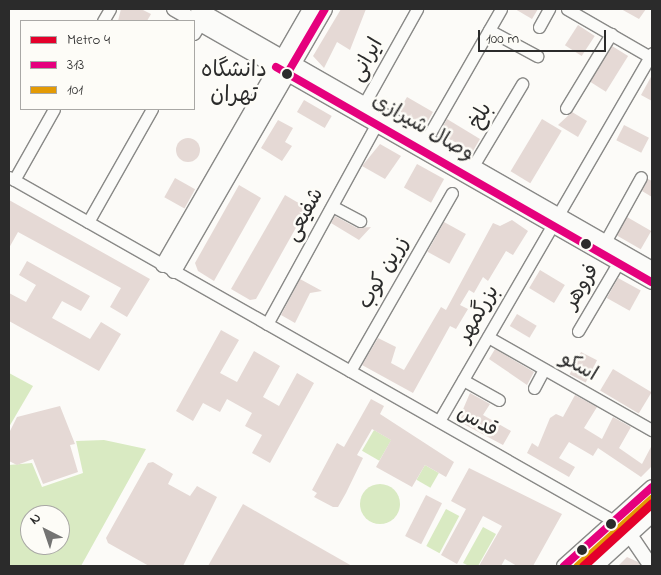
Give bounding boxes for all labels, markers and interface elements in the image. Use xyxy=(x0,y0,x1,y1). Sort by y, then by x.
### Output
legend xyxy=(20,20,195,110)
scale bar xyxy=(481,20,608,52)
text: 100 m xyxy=(486,28,519,50)
text: Metro 4 xyxy=(67,29,110,51)
street label: ایرانی xyxy=(345,34,389,86)
text: 313 xyxy=(67,54,84,76)
district label: دانشگاه تهران xyxy=(201,58,267,110)
unlabelled marker xyxy=(282,69,292,79)
text: 101 xyxy=(67,79,83,101)
street label: وصال شیرازی xyxy=(367,88,479,168)
street label: بلخ xyxy=(464,99,498,133)
street label: شفیعی xyxy=(280,184,330,246)
street label: زرین کوب xyxy=(353,232,415,314)
unlabelled marker xyxy=(581,239,591,249)
street label: فروهر xyxy=(559,260,605,314)
street label: بزرگمهر xyxy=(453,281,505,347)
street label: اسکو xyxy=(556,346,602,388)
street label: قدس xyxy=(452,400,502,444)
north arrow xyxy=(20,505,70,555)
text: N xyxy=(25,508,46,530)
unlabelled marker xyxy=(606,519,616,529)
unlabelled marker xyxy=(577,545,587,555)

